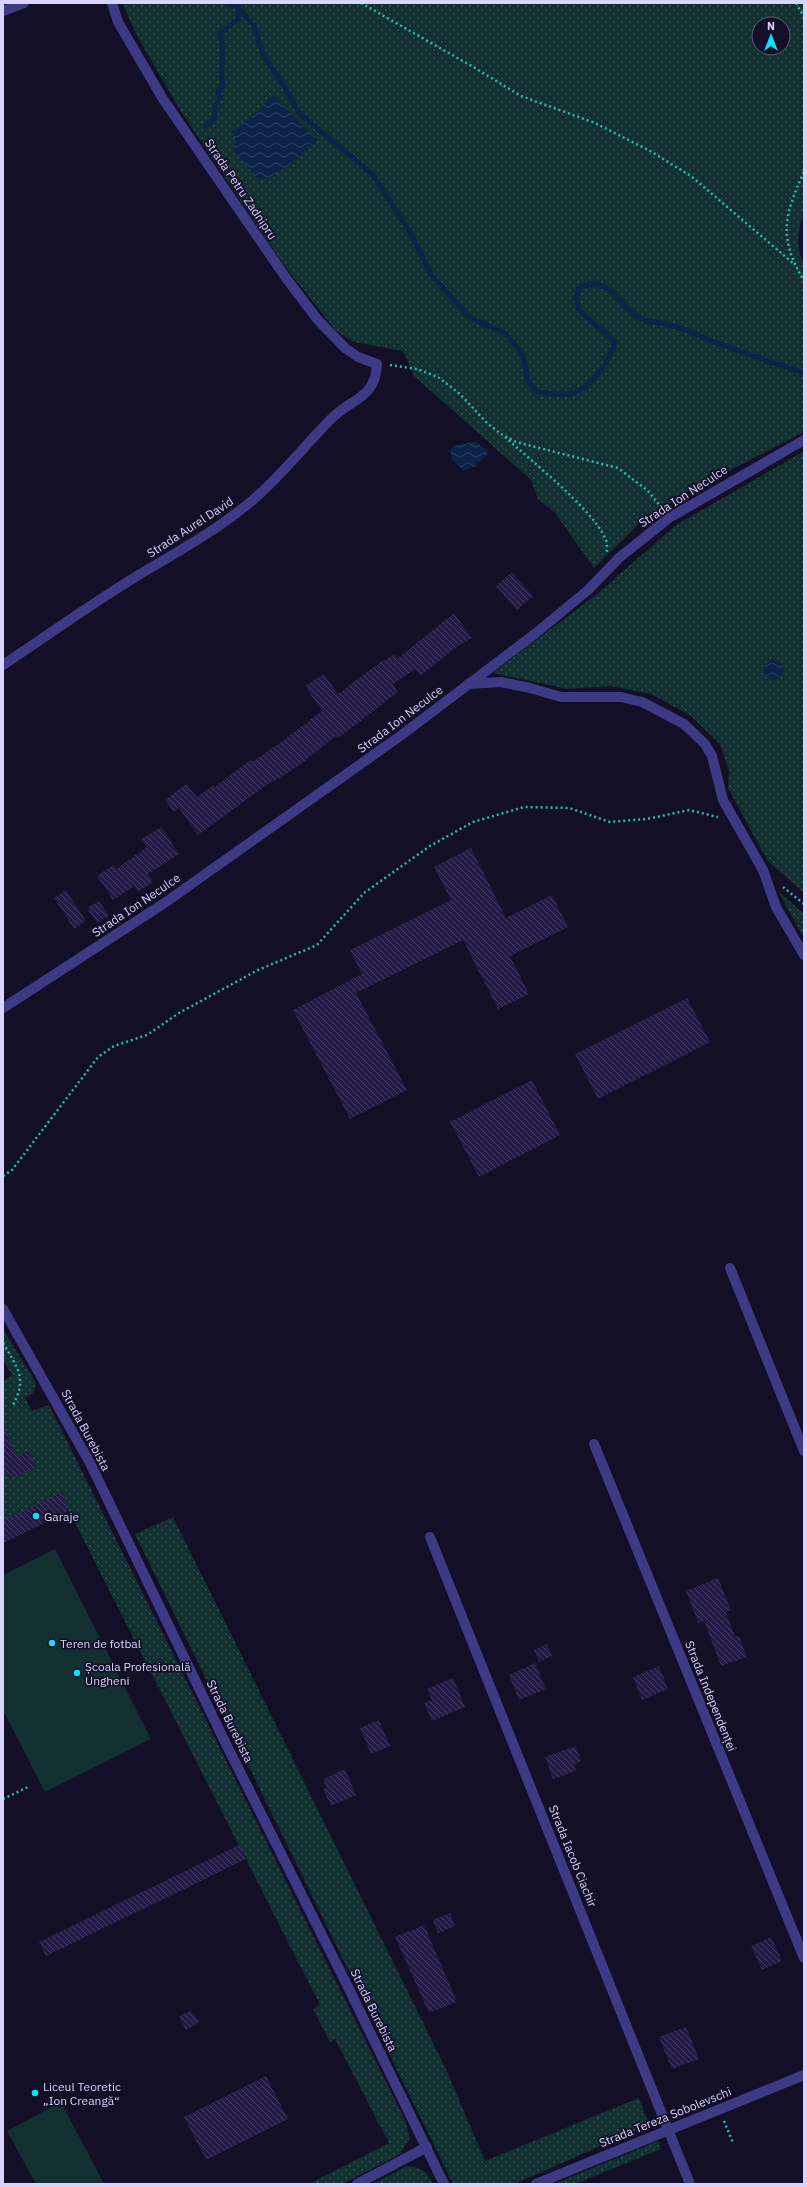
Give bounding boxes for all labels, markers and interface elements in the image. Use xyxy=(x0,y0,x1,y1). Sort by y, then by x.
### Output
north arrow xyxy=(751,16,791,56)
text: N xyxy=(767,19,775,33)
street label: Strada Petru Zadnipru xyxy=(202,136,280,242)
street label: Strada Ion Neculce xyxy=(636,461,731,530)
street label: Strada Aurel David xyxy=(144,493,236,561)
street label: Strada Ion Neculce xyxy=(354,682,446,756)
street label: Strada Ion Neculce xyxy=(89,870,183,940)
street label: Strada Burebista xyxy=(58,1387,114,1474)
place label: Garaje xyxy=(44,1509,80,1524)
marker: Garaje xyxy=(31,1511,41,1521)
place label: Teren de fotbal xyxy=(60,1636,141,1651)
marker: Teren de fotbal xyxy=(47,1638,57,1648)
street label: Strada Independenței xyxy=(682,1639,740,1753)
place label: Școala Profesională Ungheni xyxy=(85,1659,191,1688)
marker: Școala Profesională Ungheni xyxy=(72,1668,82,1678)
street label: Strada Burebista xyxy=(204,1677,257,1765)
street label: Strada Iacob Ciachir xyxy=(546,1803,601,1910)
street label: Strada Burebista xyxy=(348,1966,401,2054)
place label: Liceul Teoretic „Ion Creangă“ xyxy=(43,2079,121,2108)
street label: Strada Tereza Sobolevschi xyxy=(597,2084,733,2150)
marker: Liceul Teoretic „Ion Creangă“ xyxy=(30,2088,40,2098)

